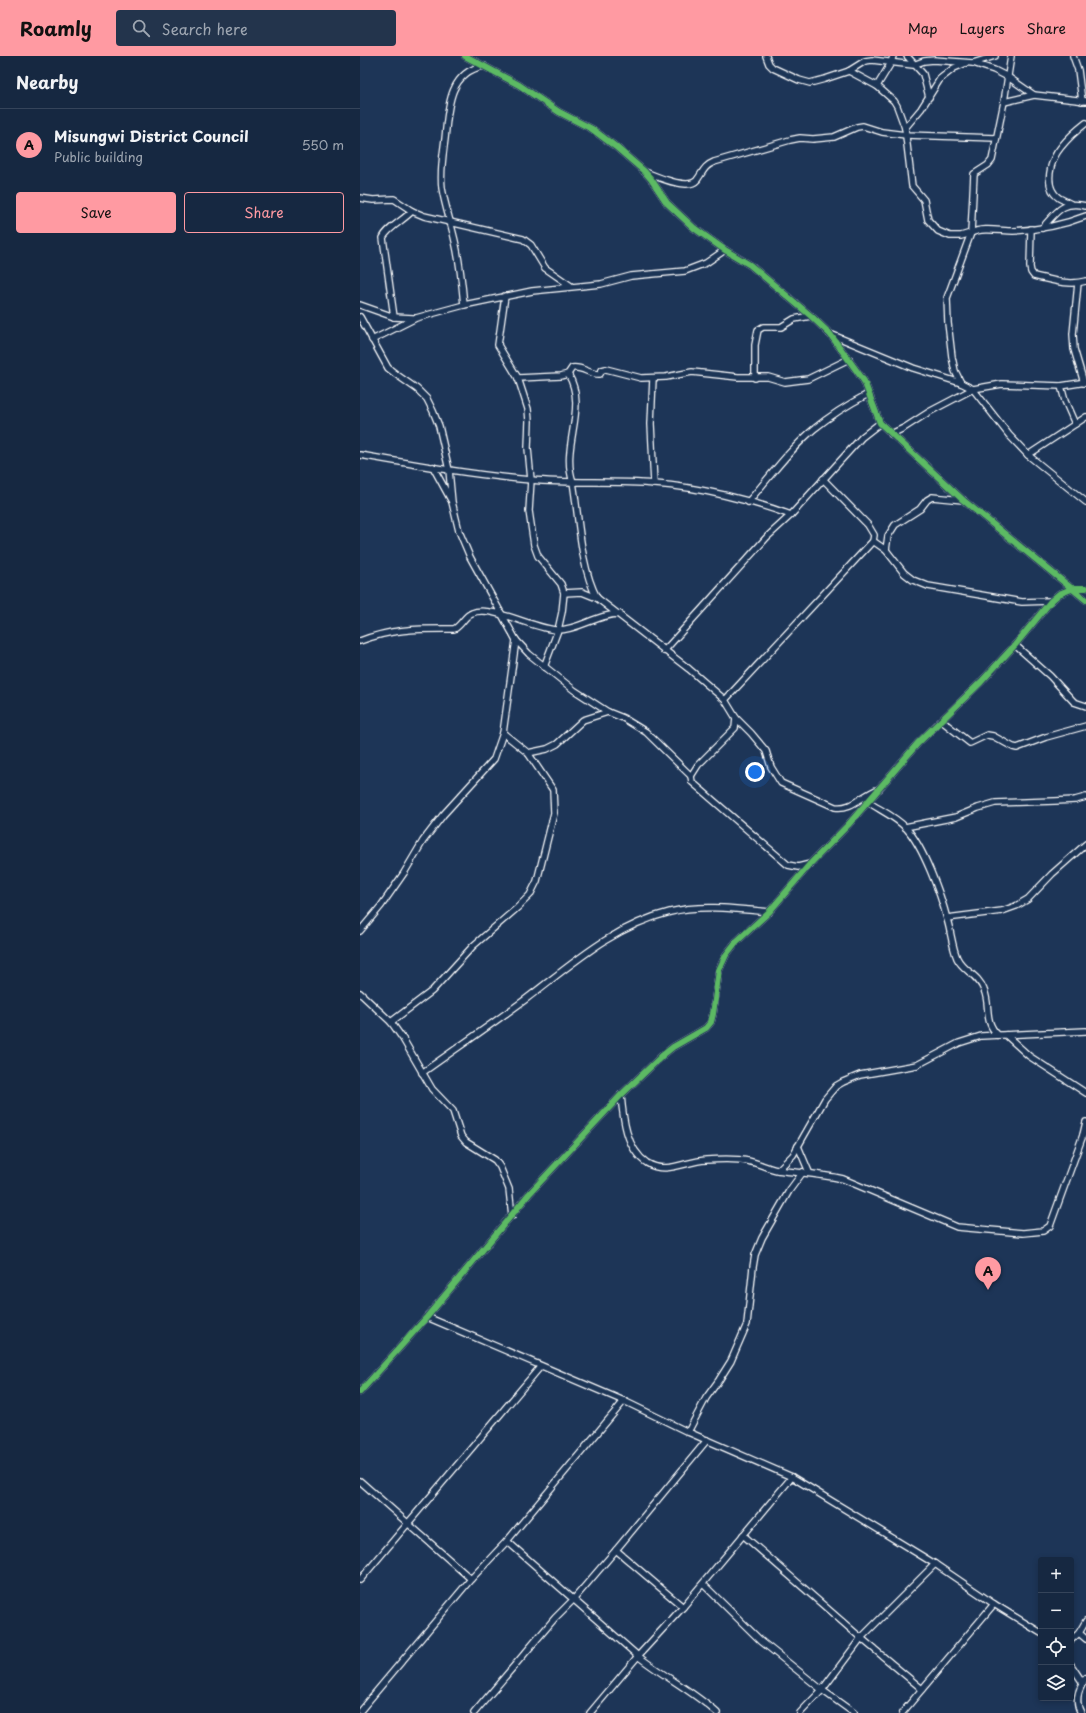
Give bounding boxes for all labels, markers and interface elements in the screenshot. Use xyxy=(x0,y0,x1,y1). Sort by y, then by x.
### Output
search box xyxy=(116,10,396,46)
text: Roamly xyxy=(20,14,92,42)
icon: search xyxy=(130,17,152,39)
text: Search here xyxy=(162,17,248,40)
text: Map xyxy=(908,18,938,39)
text: Layers xyxy=(960,18,1005,39)
text: Share xyxy=(1027,18,1066,39)
text: Nearby xyxy=(16,69,78,95)
text: Misungwi District Council xyxy=(54,124,248,147)
text: A xyxy=(24,135,34,154)
text: 550 m xyxy=(302,135,344,154)
text: Public building xyxy=(54,147,143,166)
button: Save xyxy=(16,192,176,233)
button: Share xyxy=(184,192,344,233)
your location xyxy=(745,762,765,782)
pin: A xyxy=(975,1257,1001,1290)
map controls xyxy=(1038,1557,1074,1701)
button: + xyxy=(1038,1557,1074,1593)
button: − xyxy=(1038,1593,1074,1629)
button: locate xyxy=(1038,1629,1074,1665)
button: layers xyxy=(1038,1665,1074,1701)

